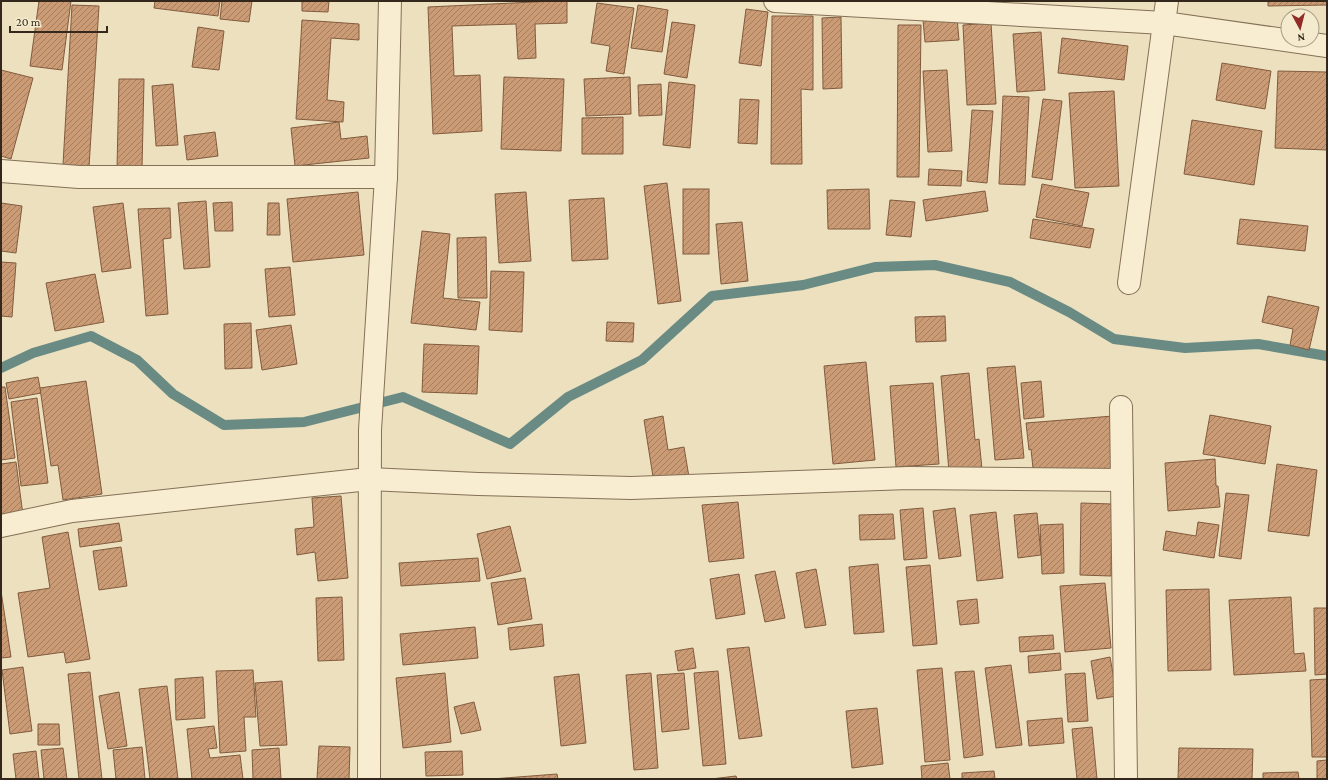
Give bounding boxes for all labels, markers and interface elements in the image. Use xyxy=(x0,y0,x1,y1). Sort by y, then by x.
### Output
scale bar xyxy=(10,8,107,34)
north arrow xyxy=(1280,8,1320,48)
text: 20 m xyxy=(16,15,41,29)
text: N xyxy=(1296,32,1306,44)

